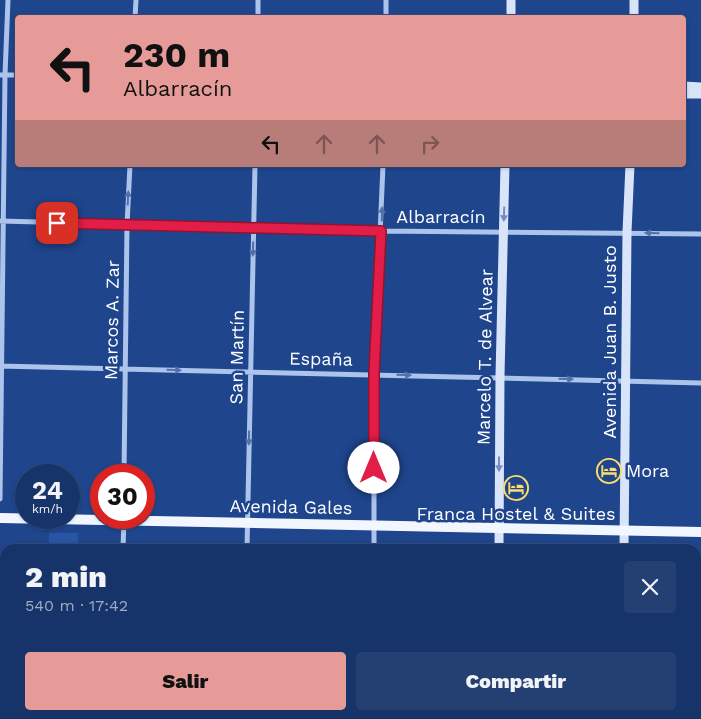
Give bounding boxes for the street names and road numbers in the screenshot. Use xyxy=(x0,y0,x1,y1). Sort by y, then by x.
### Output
street label: Albarracín xyxy=(396,206,486,227)
street label: Avenida Juan B. Justo xyxy=(599,245,620,439)
street label: Marcos A. Zar xyxy=(100,260,123,380)
street label: Marcelo T. de Alvear xyxy=(472,269,497,445)
street label: San Martín xyxy=(225,310,248,404)
street label: España xyxy=(289,347,353,370)
street label: Avenida Gales xyxy=(229,495,353,518)

